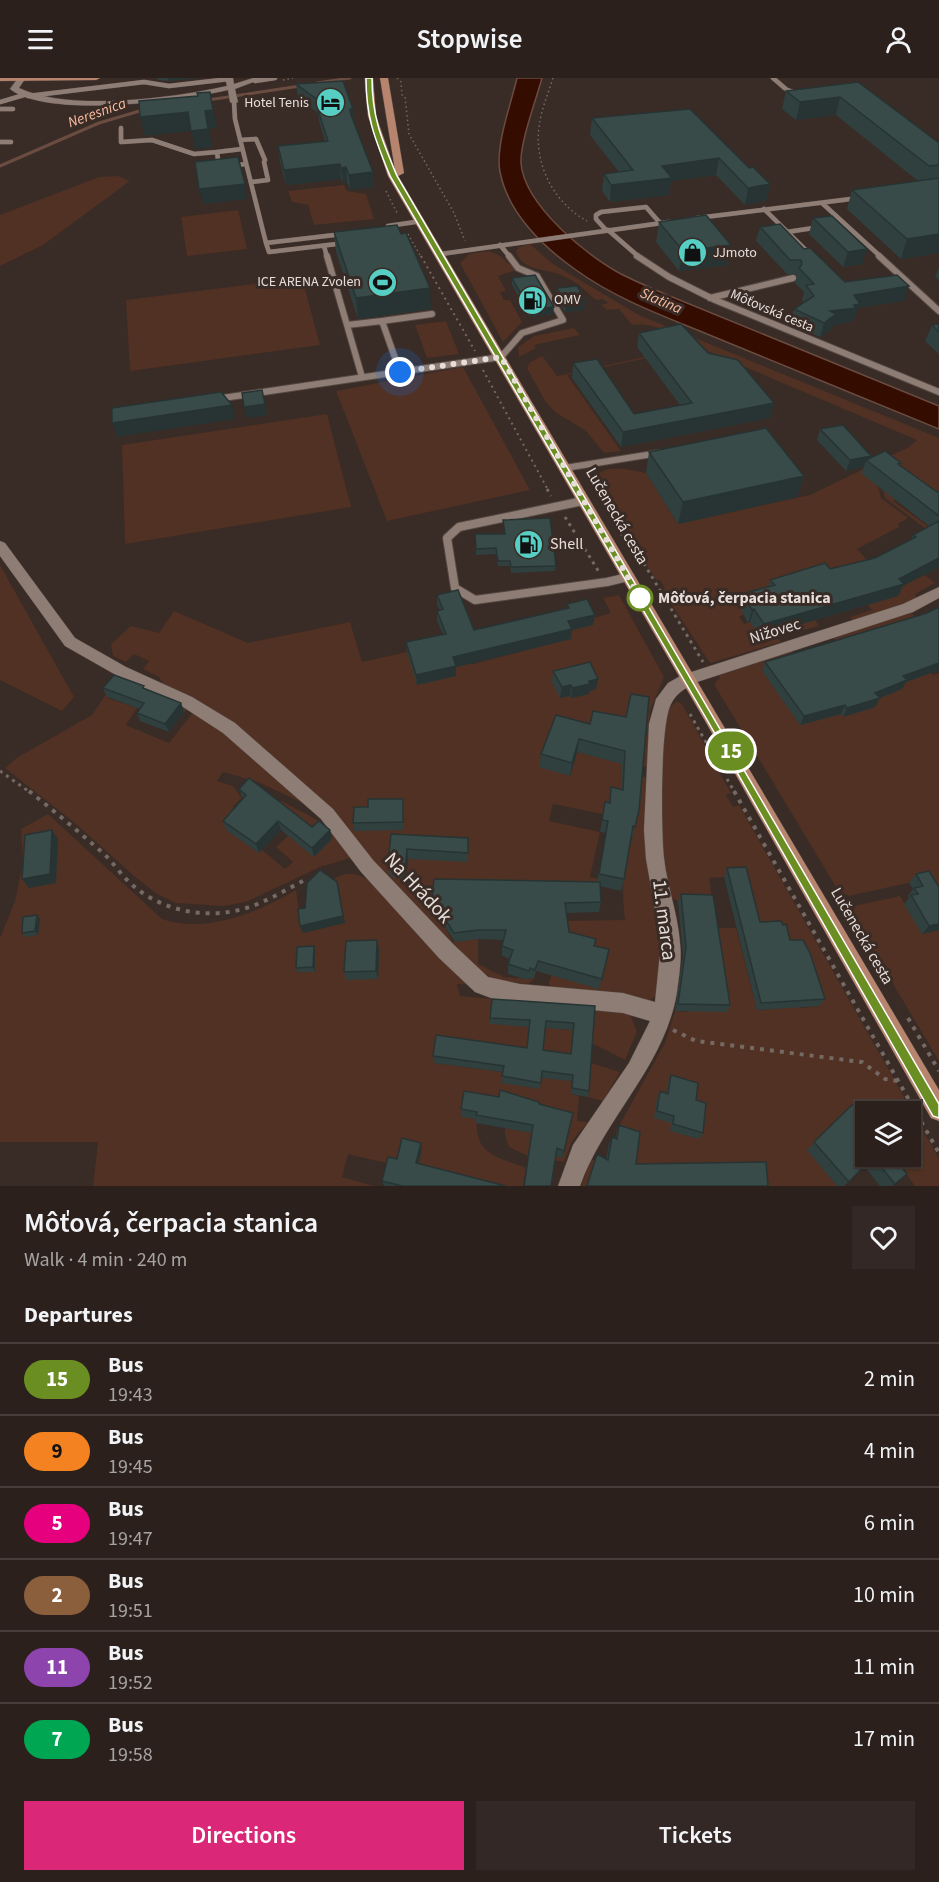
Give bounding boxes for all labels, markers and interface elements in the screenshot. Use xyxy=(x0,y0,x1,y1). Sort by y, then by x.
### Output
text: Stopwise xyxy=(417,20,522,59)
icon: menu xyxy=(24,23,57,56)
icon: person xyxy=(882,23,915,56)
hotel icon: Hotel Tenis xyxy=(314,87,346,119)
water label: Neresnica xyxy=(65,93,129,133)
place label: Hotel Tenis xyxy=(244,93,309,113)
shop icon: JJmoto xyxy=(676,237,708,269)
place label: JJmoto xyxy=(713,243,757,263)
sports icon: ICE ARENA Zvolen xyxy=(366,266,398,298)
place label: ICE ARENA Zvolen xyxy=(257,272,361,292)
water label: Slatina xyxy=(637,283,685,319)
fuel station icon: OMV xyxy=(517,284,549,316)
street label: Môťovská cesta xyxy=(727,284,817,338)
place label: OMV xyxy=(554,290,581,310)
your location xyxy=(385,357,415,387)
street label: Lučenecká cesta xyxy=(580,463,654,569)
fuel station icon: Shell xyxy=(513,528,545,560)
place label: Shell xyxy=(550,533,583,555)
marker: Môťová, čerpacia stanica xyxy=(627,585,653,611)
place label: Môťová, čerpacia stanica xyxy=(658,587,831,609)
street label: Nižovec xyxy=(747,613,803,649)
line badge: 15 xyxy=(704,732,758,770)
text: 15 xyxy=(720,736,742,766)
street label: Na Hrádok xyxy=(378,846,458,930)
street label: 11. marca xyxy=(645,878,683,962)
street label: Lučenecká cesta xyxy=(825,883,899,989)
map controls xyxy=(855,1101,921,1167)
button: layers xyxy=(855,1101,921,1167)
text: Môťová, čerpacia stanica xyxy=(24,1203,318,1243)
button: heart xyxy=(852,1206,915,1269)
text: Walk · 4 min · 240 m xyxy=(24,1246,187,1274)
text: Departures xyxy=(24,1299,133,1331)
text: Bus xyxy=(108,1349,144,1381)
text: 2 min xyxy=(864,1363,915,1395)
text: 15 xyxy=(46,1364,68,1394)
text: 19:43 xyxy=(108,1381,153,1409)
text: Bus xyxy=(108,1421,144,1453)
text: 4 min xyxy=(864,1435,915,1467)
text: 9 xyxy=(51,1436,63,1466)
text: 19:45 xyxy=(108,1453,153,1481)
text: Bus xyxy=(108,1493,144,1525)
text: 6 min xyxy=(864,1507,915,1539)
text: 5 xyxy=(51,1508,63,1538)
text: 19:47 xyxy=(108,1525,153,1553)
text: Bus xyxy=(108,1565,144,1597)
text: 10 min xyxy=(853,1579,915,1611)
text: 2 xyxy=(51,1580,63,1610)
text: 19:51 xyxy=(108,1597,153,1625)
text: Bus xyxy=(108,1637,144,1669)
text: 11 min xyxy=(853,1651,915,1683)
text: 11 xyxy=(46,1652,68,1682)
text: 19:52 xyxy=(108,1669,153,1697)
text: Bus xyxy=(108,1709,144,1741)
text: 17 min xyxy=(853,1723,915,1755)
text: 7 xyxy=(51,1724,63,1754)
text: 19:58 xyxy=(108,1741,153,1769)
button: Directions xyxy=(24,1801,464,1870)
button: Tickets xyxy=(476,1801,915,1870)

